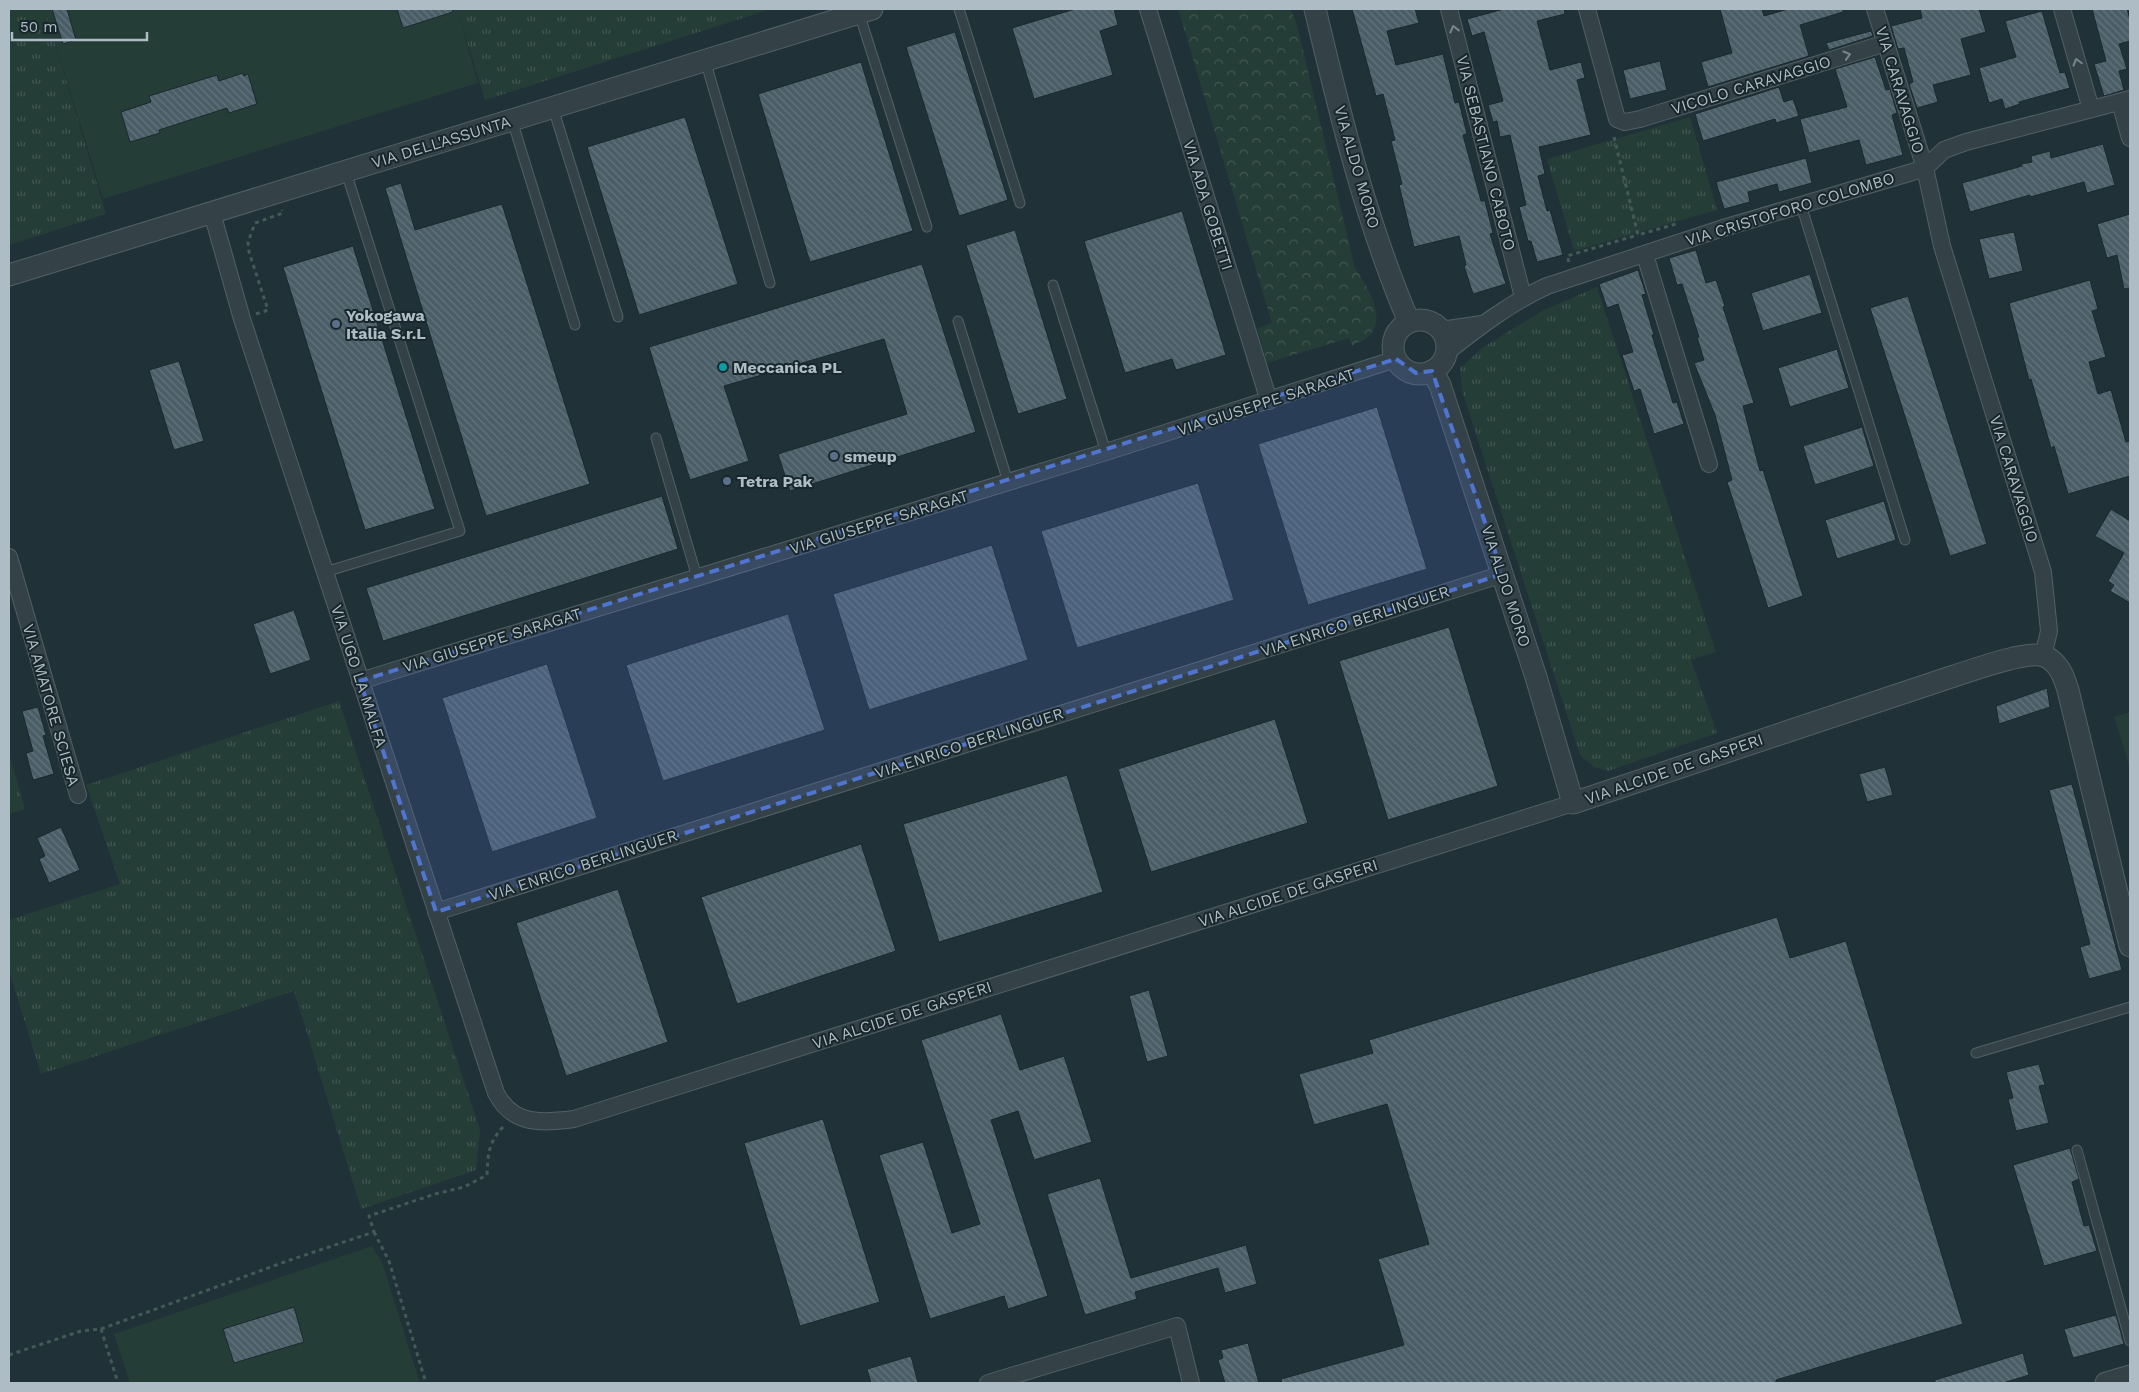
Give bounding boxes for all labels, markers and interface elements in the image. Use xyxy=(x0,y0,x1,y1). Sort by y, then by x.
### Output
scale bar xyxy=(12,10,148,42)
text: 50 m xyxy=(20,18,57,36)
street label: VIA CARAVAGGIO xyxy=(1872,24,1928,156)
one-way arrow xyxy=(1449,25,1460,34)
one-way arrow xyxy=(1843,51,1851,61)
street label: VICOLO CARAVAGGIO xyxy=(1669,52,1833,118)
street label: VIA SEBASTIANO CABOTO xyxy=(1453,53,1519,253)
one-way arrow xyxy=(2073,59,2083,67)
street label: VIA ALDO MORO xyxy=(1330,103,1384,231)
street label: VIA DELL'ASSUNTA xyxy=(369,112,513,172)
street label: VIA ADA GOBETTI xyxy=(1179,138,1237,272)
street label: VIA CRISTOFORO COLOMBO xyxy=(1683,168,1897,250)
place label: Yokogawa Italia S.r.L xyxy=(346,306,426,343)
marker: Yokogawa Italia S.r.L xyxy=(330,318,342,330)
place label: Meccanica PL xyxy=(733,358,842,377)
marker: Meccanica PL xyxy=(717,361,729,373)
street label: VIA GIUSEPPE SARAGAT xyxy=(1175,364,1358,440)
street label: VIA CARAVAGGIO xyxy=(1986,413,2042,545)
place label: smeup xyxy=(844,447,897,466)
marker: smeup xyxy=(828,450,840,462)
place label: Tetra Pak xyxy=(737,472,813,491)
marker: Tetra Pak xyxy=(721,475,733,487)
street label: VIA GIUSEPPE SARAGAT xyxy=(787,486,971,558)
street label: VIA ALDO MORO xyxy=(1477,523,1535,649)
street label: VIA ENRICO BERLINGUER xyxy=(1258,581,1452,661)
street label: VIA UGO LA MALFA xyxy=(327,602,391,750)
street label: VIA GIUSEPPE SARAGAT xyxy=(400,604,584,676)
street label: VIA AMATORE SCIESA xyxy=(19,622,83,789)
street label: VIA ENRICO BERLINGUER xyxy=(872,703,1066,783)
street label: VIA ALCIDE DE GASPERI xyxy=(1582,730,1766,808)
street label: VIA ENRICO BERLINGUER xyxy=(486,825,680,905)
street label: VIA ALCIDE DE GASPERI xyxy=(1196,855,1380,931)
street label: VIA ALCIDE DE GASPERI xyxy=(810,977,994,1053)

